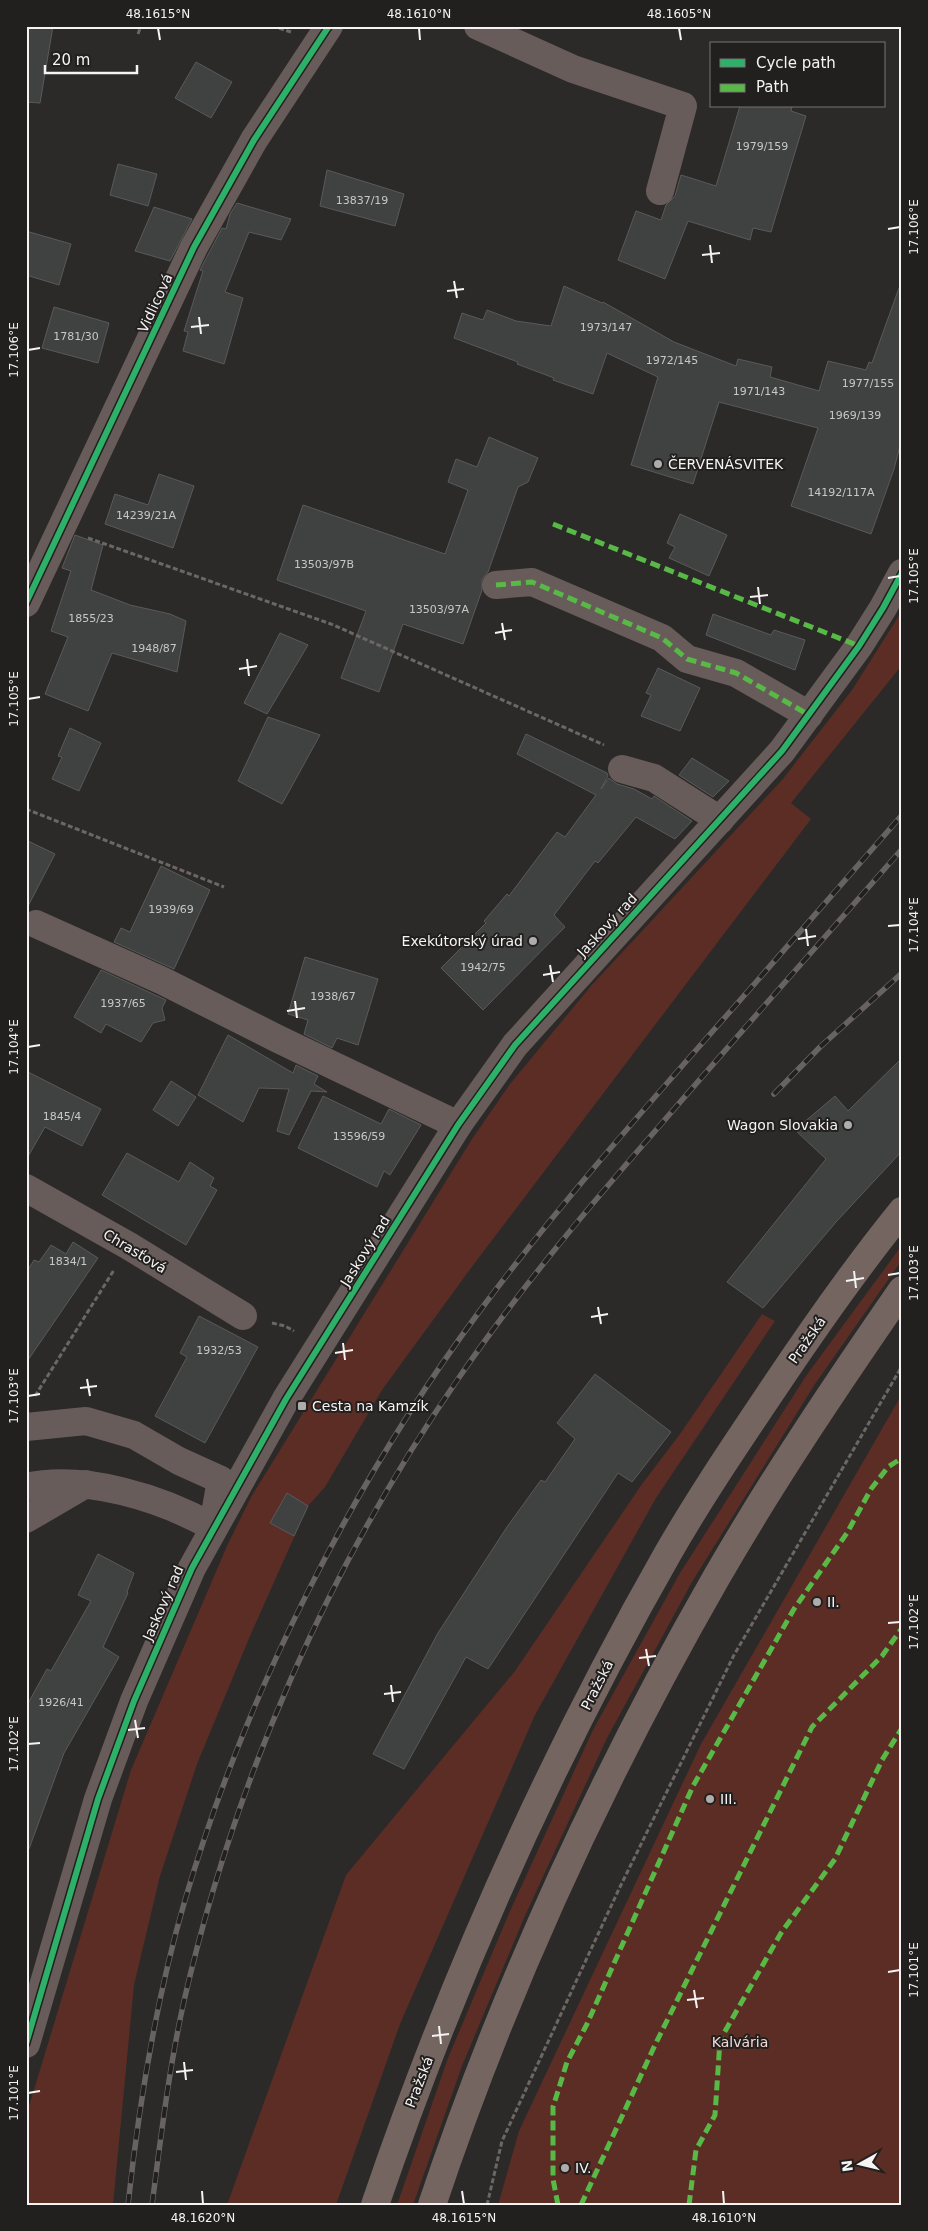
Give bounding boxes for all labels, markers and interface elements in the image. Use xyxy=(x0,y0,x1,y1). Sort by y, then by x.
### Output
text: 48.1615°N xyxy=(126,7,190,21)
text: 48.1610°N xyxy=(387,7,451,21)
text: 48.1605°N xyxy=(647,7,711,21)
scale bar xyxy=(45,42,138,74)
legend xyxy=(710,42,886,108)
text: 20 m xyxy=(52,51,90,69)
text: Cycle path xyxy=(756,54,836,72)
text: Path xyxy=(756,78,789,96)
house number: 1979/159 xyxy=(736,140,788,153)
house number: 13837/19 xyxy=(336,194,388,207)
text: 17.106°E xyxy=(907,199,921,255)
street label: Vidlicová xyxy=(134,271,176,335)
house number: 1973/147 xyxy=(580,321,632,334)
text: 17.106°E xyxy=(7,322,21,378)
house number: 1781/30 xyxy=(53,330,99,343)
house number: 1972/145 xyxy=(646,354,698,367)
house number: 1977/155 xyxy=(842,377,894,390)
house number: 1971/143 xyxy=(733,385,785,398)
house number: 1969/139 xyxy=(829,409,881,422)
place label: ČERVENÁSVITEK xyxy=(668,455,784,472)
marker: ČERVENÁSVITEK xyxy=(652,458,664,470)
house number: 14192/117A xyxy=(807,486,875,499)
house number: 14239/21A xyxy=(116,509,177,522)
text: 17.105°E xyxy=(907,548,921,604)
house number: 13503/97B xyxy=(294,558,354,571)
house number: 13503/97A xyxy=(409,603,470,616)
house number: 1855/23 xyxy=(68,612,114,625)
house number: 1948/87 xyxy=(131,642,177,655)
text: 17.105°E xyxy=(7,671,21,727)
street label: Jaskový rad xyxy=(573,890,640,961)
text: 17.104°E xyxy=(907,897,921,953)
house number: 1939/69 xyxy=(148,903,194,916)
place label: Exekútorský úrad xyxy=(402,933,523,949)
marker: Exekútorský úrad xyxy=(527,935,539,947)
house number: 1942/75 xyxy=(460,961,506,974)
house number: 1938/67 xyxy=(310,990,356,1003)
house number: 1937/65 xyxy=(100,997,146,1010)
text: 17.104°E xyxy=(7,1019,21,1075)
house number: 1845/4 xyxy=(43,1110,81,1123)
place label: Wagon Slovakia xyxy=(727,1117,838,1133)
marker: Wagon Slovakia xyxy=(842,1119,854,1131)
house number: 13596/59 xyxy=(333,1130,385,1143)
street label: Jaskový rad xyxy=(336,1213,393,1290)
street label: Chrasťová xyxy=(100,1226,170,1276)
text: 17.103°E xyxy=(907,1245,921,1301)
house number: 1834/1 xyxy=(49,1255,87,1268)
street label: Pražská xyxy=(785,1313,829,1367)
house number: 1932/53 xyxy=(196,1344,242,1357)
text: 17.103°E xyxy=(7,1368,21,1424)
place label: Cesta na Kamzík xyxy=(312,1398,429,1414)
marker: Cesta na Kamzík xyxy=(296,1400,308,1412)
street label: Jaskový rad xyxy=(139,1563,187,1644)
place label: II. xyxy=(827,1594,840,1610)
text: 17.102°E xyxy=(907,1594,921,1650)
marker: II. xyxy=(811,1596,823,1608)
street label: Pražská xyxy=(578,1657,616,1713)
house number: 1926/41 xyxy=(38,1696,84,1709)
text: 17.102°E xyxy=(7,1716,21,1772)
place label: III. xyxy=(720,1791,737,1807)
marker: III. xyxy=(704,1793,716,1805)
text: 17.101°E xyxy=(907,1942,921,1998)
park label: Kalvária xyxy=(712,2034,768,2050)
street label: Pražská xyxy=(402,2054,436,2110)
text: 17.101°E xyxy=(7,2065,21,2121)
north arrow xyxy=(836,2138,886,2188)
text: N xyxy=(838,2159,856,2173)
place label: IV. xyxy=(575,2160,591,2176)
marker: IV. xyxy=(559,2162,571,2174)
text: 48.1620°N xyxy=(171,2211,235,2225)
text: 48.1615°N xyxy=(432,2211,496,2225)
text: 48.1610°N xyxy=(692,2211,756,2225)

